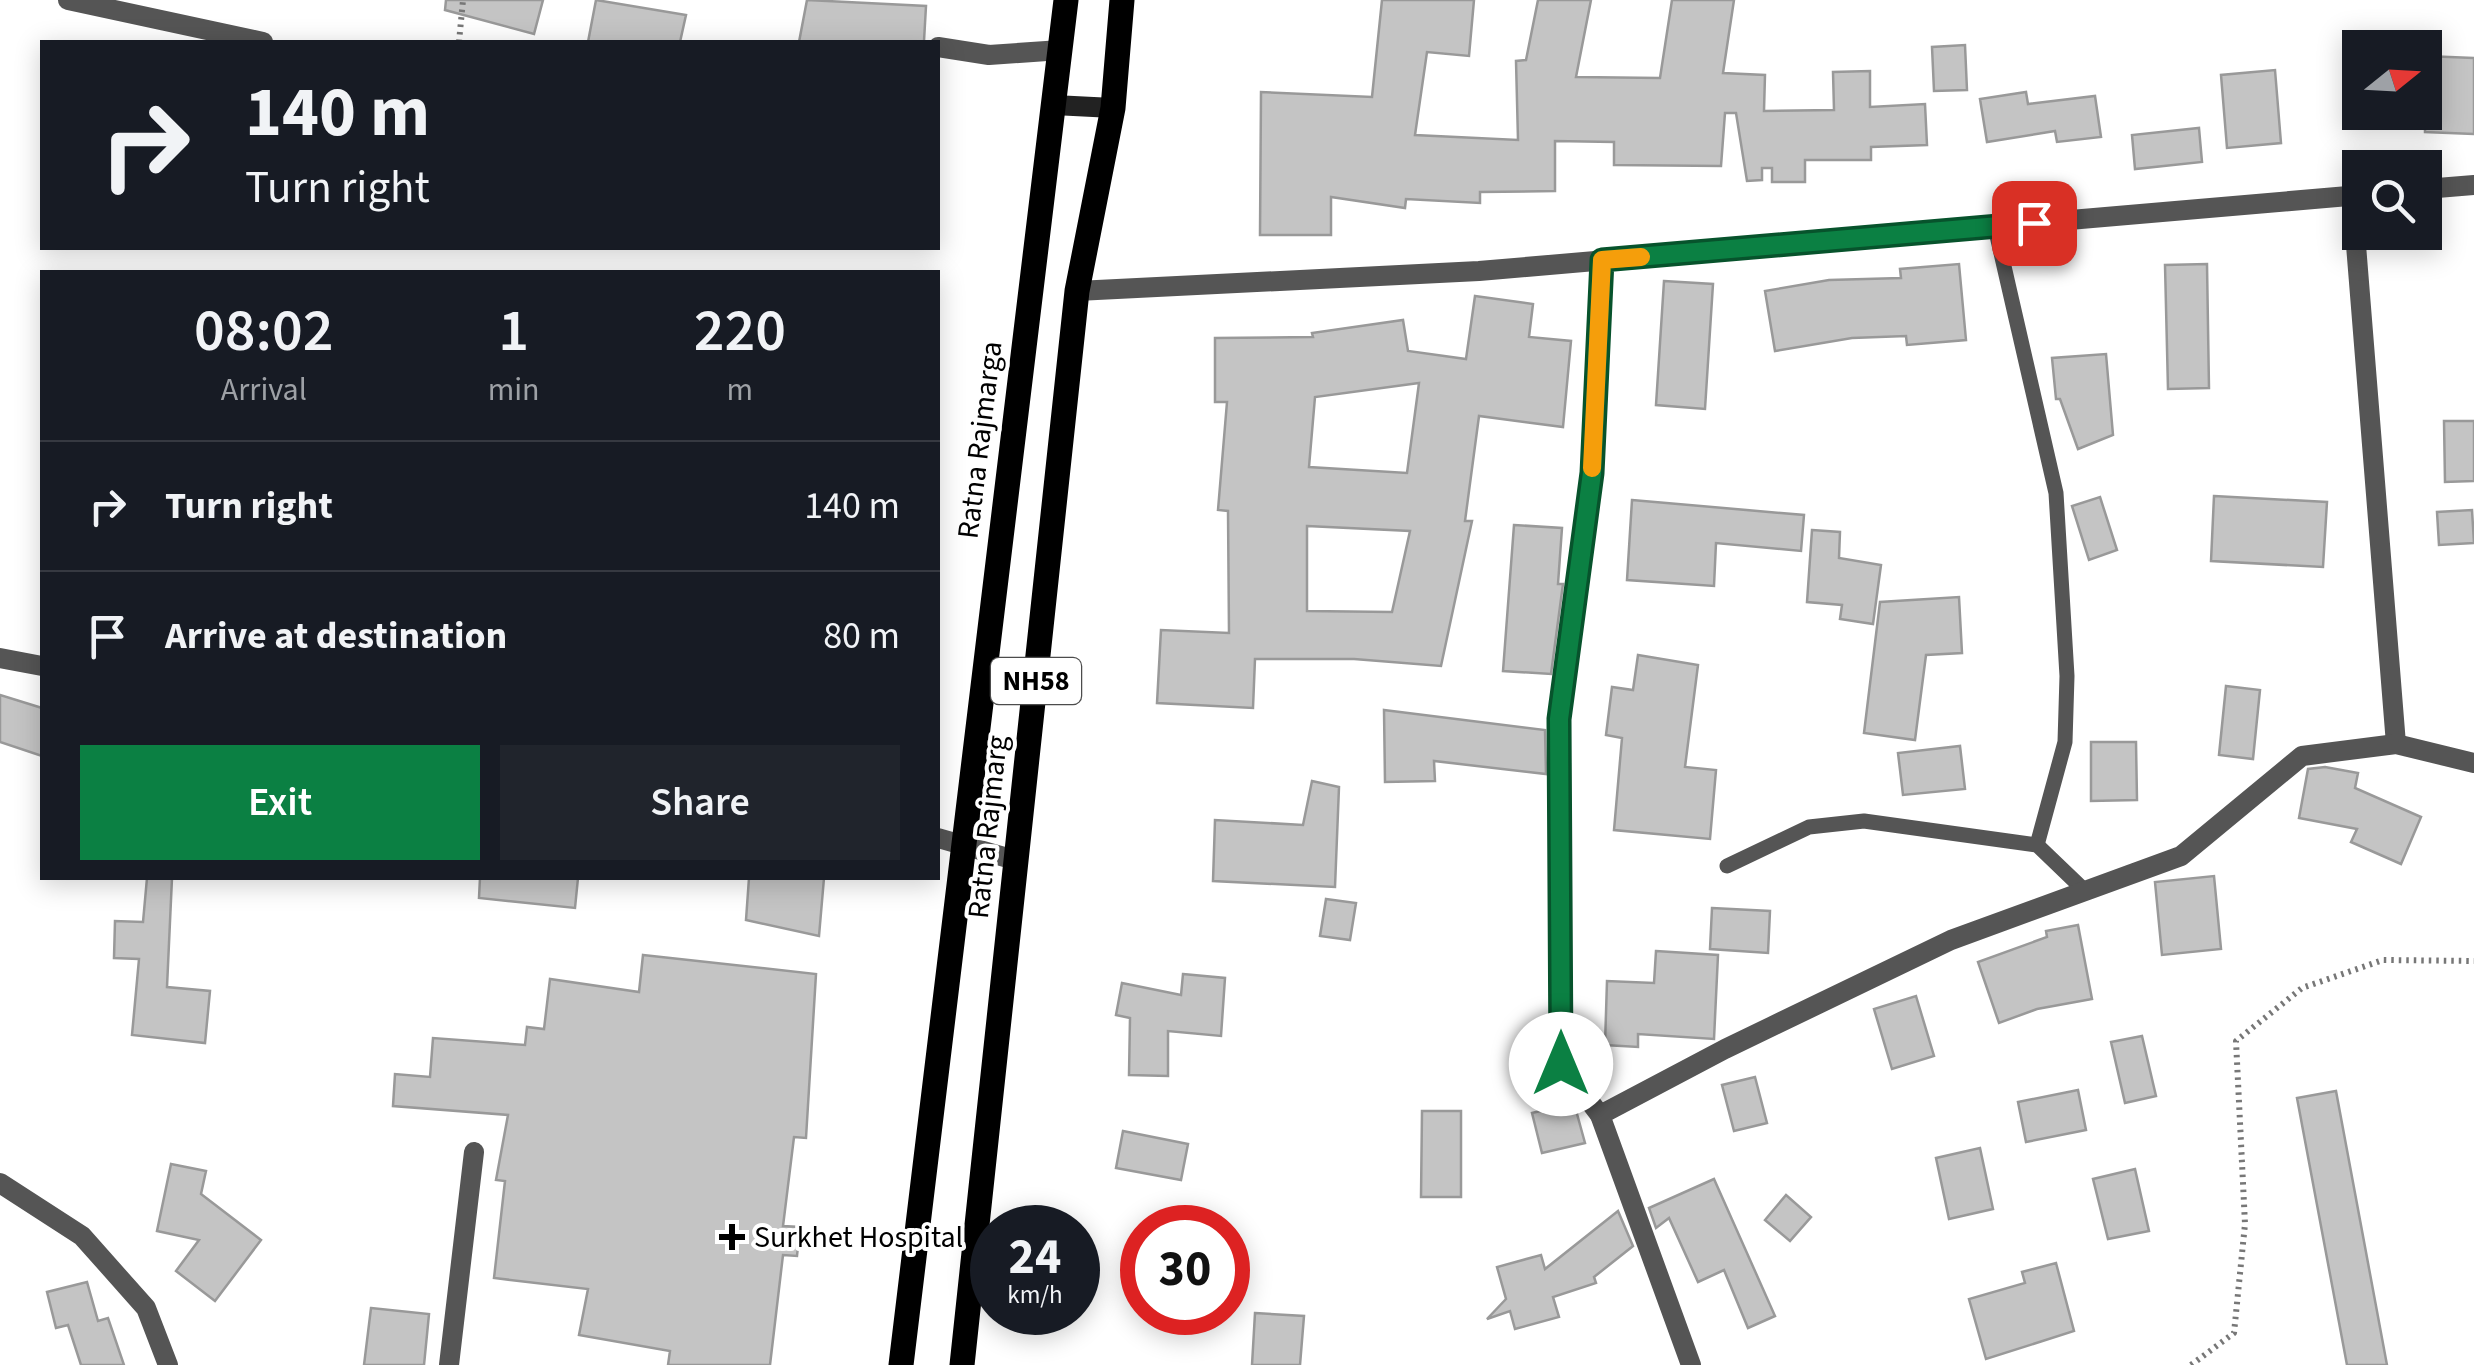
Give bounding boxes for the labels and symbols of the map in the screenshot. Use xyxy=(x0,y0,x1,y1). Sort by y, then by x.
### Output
north arrow xyxy=(2342,30,2442,130)
pin xyxy=(1992,181,2077,266)
street label: Ratna Rajmarga xyxy=(947,339,1013,541)
road number: NH58 xyxy=(991,658,1081,704)
street label: Ratna Rajmarg xyxy=(957,733,1019,921)
position arrow xyxy=(1509,1012,1613,1116)
speed limit sign: 30 xyxy=(1120,1205,1250,1335)
place label: Surkhet Hospital xyxy=(754,1216,963,1259)
marker: Surkhet Hospital xyxy=(719,1224,745,1250)

